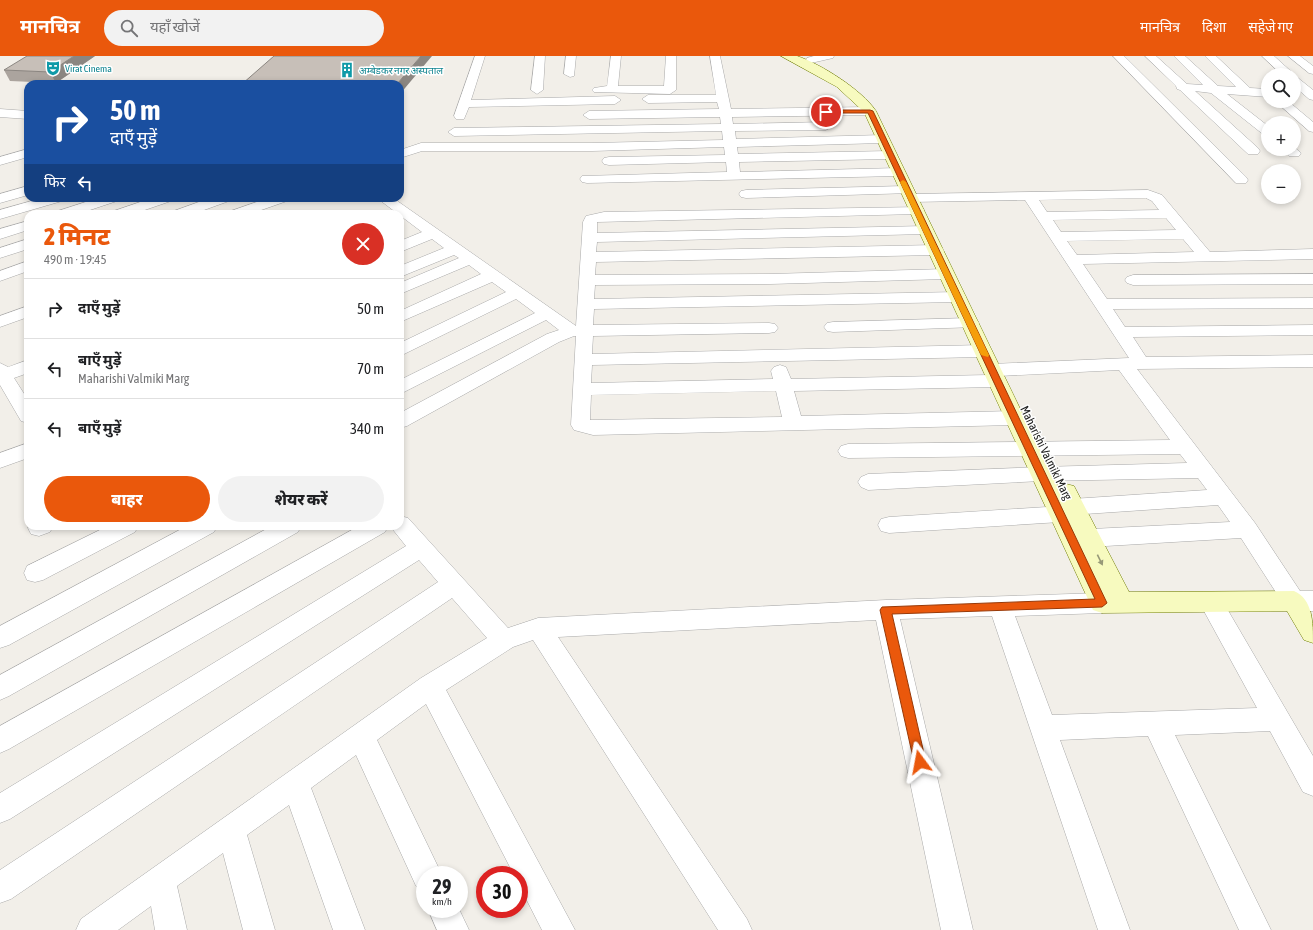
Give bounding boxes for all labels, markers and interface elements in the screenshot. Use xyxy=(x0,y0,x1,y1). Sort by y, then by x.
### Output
search box xyxy=(104,10,384,46)
text: मानचित्र xyxy=(20,15,80,37)
icon: search xyxy=(118,17,140,39)
text: यहाँ खोजें xyxy=(150,18,200,35)
text: मानचित्र xyxy=(1140,19,1180,35)
text: दिशा xyxy=(1202,19,1226,35)
text: सहेजे गए xyxy=(1248,19,1293,35)
theatre icon: Virat Cinema xyxy=(44,59,62,77)
building icon: अम्बेडकर नगर अस्पताल xyxy=(338,61,356,79)
place label: Virat Cinema xyxy=(65,63,112,74)
place label: अम्बेडकर नगर अस्पताल xyxy=(359,65,443,76)
map controls xyxy=(1261,68,1301,204)
button: search xyxy=(1261,68,1301,108)
text: 50 m xyxy=(110,94,160,126)
pin xyxy=(809,95,843,129)
icon: right xyxy=(44,96,96,148)
icon: arrive xyxy=(815,101,837,123)
button: + xyxy=(1261,116,1301,156)
text: दाएँ मुड़ें xyxy=(110,127,157,148)
button: − xyxy=(1261,164,1301,204)
icon: left xyxy=(74,172,96,194)
text: फिर xyxy=(44,173,66,190)
text: 2 मिनट xyxy=(44,223,110,250)
button: close xyxy=(342,223,384,265)
text: 490 m · 19:45 xyxy=(44,252,107,267)
icon: right xyxy=(44,298,66,320)
text: दाएँ मुड़ें xyxy=(78,299,120,316)
text: 50 m xyxy=(357,300,384,317)
text: बाएँ मुड़ें xyxy=(78,351,121,368)
icon: left xyxy=(44,358,66,380)
text: 70 m xyxy=(357,360,384,377)
text: Maharishi Valmiki Marg xyxy=(78,371,189,386)
street label: Maharishi Valmiki Marg xyxy=(1017,404,1075,503)
icon: left xyxy=(44,418,66,440)
text: बाएँ मुड़ें xyxy=(78,419,121,436)
text: 340 m xyxy=(350,420,384,437)
button: बाहर xyxy=(44,476,210,522)
button: शेयर करें xyxy=(218,476,384,522)
one-way arrow xyxy=(1097,554,1103,566)
position arrow xyxy=(899,741,941,783)
speed limit sign: 30 xyxy=(476,866,528,918)
text: 29 xyxy=(433,875,451,898)
text: km/h xyxy=(432,896,452,907)

